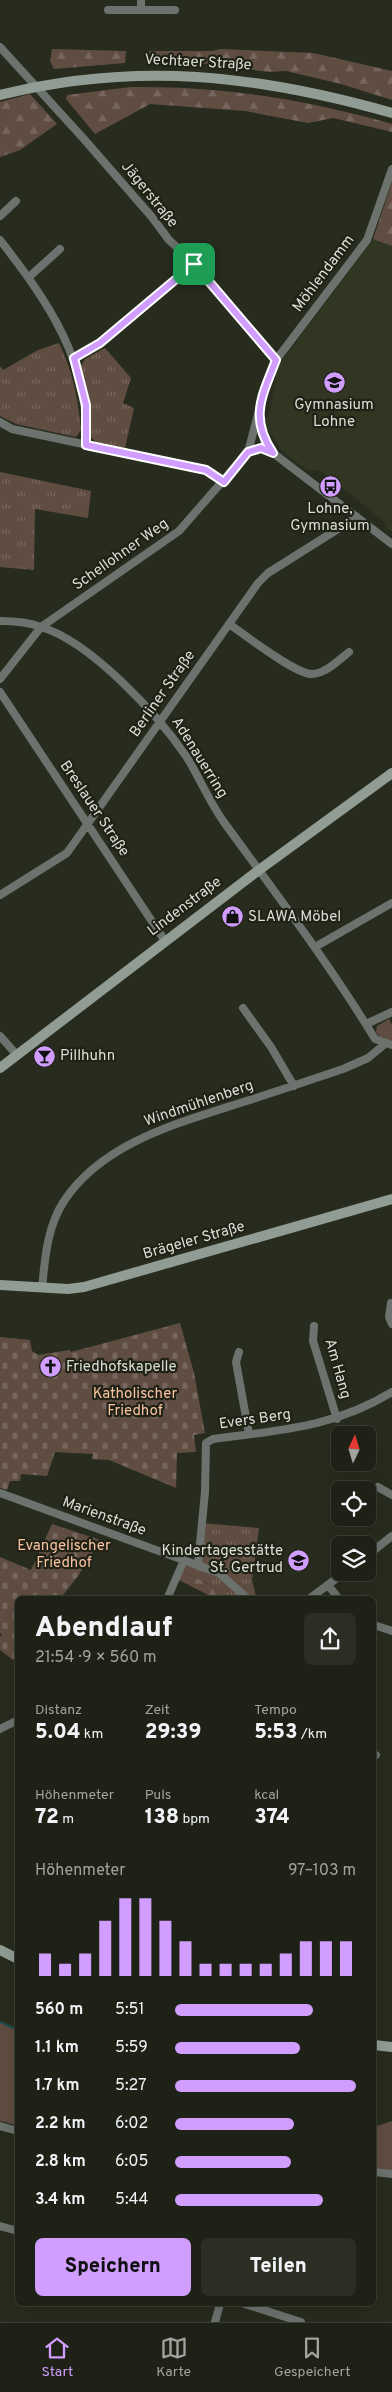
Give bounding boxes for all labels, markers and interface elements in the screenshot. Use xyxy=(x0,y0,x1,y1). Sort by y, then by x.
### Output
street label: Vechtaer Straße xyxy=(144,51,252,75)
street label: Jägerstraße xyxy=(116,158,182,232)
street label: Möhlendamm xyxy=(289,232,359,316)
pin xyxy=(173,243,215,285)
icon: arrive xyxy=(180,250,208,278)
school or university icon: Gymnasium Lohne xyxy=(322,370,346,394)
place label: Gymnasium Lohne xyxy=(294,396,374,432)
bus stop icon: Lohne, Gymnasium xyxy=(318,474,342,498)
place label: Lohne, Gymnasium xyxy=(290,500,370,536)
street label: Schellohner Weg xyxy=(69,515,173,595)
street label: Berliner Straße xyxy=(126,647,200,741)
street label: Adenauerring xyxy=(167,714,231,802)
street label: Breslauer Straße xyxy=(55,757,133,861)
street label: Lindenstraße xyxy=(144,873,226,941)
shop icon: SLAWA Möbel xyxy=(220,905,244,929)
place label: SLAWA Möbel xyxy=(248,908,341,927)
bar icon: Pillhuhn xyxy=(32,1044,56,1068)
place label: Pillhuhn xyxy=(60,1047,115,1066)
street label: Windmühlenberg xyxy=(142,1076,256,1132)
street label: Brägeler Straße xyxy=(141,1217,247,1265)
street label: Am Hang xyxy=(319,1337,355,1401)
church icon: Friedhofskapelle xyxy=(38,1355,62,1379)
place label: Friedhofskapelle xyxy=(66,1358,177,1377)
park label: Katholischer Friedhof xyxy=(93,1385,177,1421)
street label: Evers Berg xyxy=(218,1406,292,1434)
north arrow xyxy=(331,1426,376,1471)
map controls xyxy=(331,1426,376,1581)
button: locate xyxy=(331,1481,376,1526)
street label: Marienstraße xyxy=(60,1493,148,1541)
button: layers xyxy=(331,1536,376,1581)
park label: Evangelischer Friedhof xyxy=(17,1537,111,1573)
place label: Kindertagesstätte St. Gertrud xyxy=(162,1542,283,1578)
school or university icon: Kindertagesstätte St. Gertrud xyxy=(287,1548,311,1572)
text: Abendlauf xyxy=(35,1611,172,1647)
button: share xyxy=(304,1613,356,1665)
text: 21:54 · 9 × 560 m xyxy=(35,1648,157,1668)
text: Distanz xyxy=(35,1702,82,1719)
text: Zeit xyxy=(145,1702,170,1719)
text: Tempo xyxy=(254,1702,297,1719)
text: 5.04 xyxy=(35,1719,81,1746)
text: 29:39 xyxy=(145,1719,201,1746)
text: 5:53 xyxy=(254,1719,298,1746)
text: km xyxy=(81,1726,103,1743)
text: /km xyxy=(298,1726,327,1743)
text: Höhenmeter xyxy=(35,1787,114,1804)
text: Puls xyxy=(145,1787,171,1804)
text: kcal xyxy=(254,1787,279,1804)
text: 72 xyxy=(35,1804,59,1831)
text: 138 xyxy=(145,1804,179,1831)
text: 374 xyxy=(254,1804,290,1831)
text: m xyxy=(59,1811,74,1828)
text: bpm xyxy=(179,1811,210,1828)
text: Höhenmeter xyxy=(35,1861,125,1881)
text: 97–103 m xyxy=(288,1861,356,1881)
text: 560 m xyxy=(35,2000,83,2020)
text: 5:51 xyxy=(115,2000,144,2020)
text: 1.1 km xyxy=(35,2038,79,2058)
text: 5:59 xyxy=(115,2038,148,2058)
text: 1.7 km xyxy=(35,2076,80,2096)
text: 5:27 xyxy=(115,2076,147,2096)
text: 2.2 km xyxy=(35,2114,85,2134)
text: 6:02 xyxy=(115,2114,148,2134)
text: 2.8 km xyxy=(35,2152,86,2172)
text: 6:05 xyxy=(115,2152,148,2172)
text: 3.4 km xyxy=(35,2190,85,2210)
text: 5:44 xyxy=(115,2190,148,2210)
button: Speichern xyxy=(35,2238,191,2296)
button: Teilen xyxy=(201,2238,356,2296)
tab: Start xyxy=(41,2334,73,2381)
tab: Karte xyxy=(156,2334,191,2381)
tab: Gespeichert xyxy=(274,2334,351,2381)

